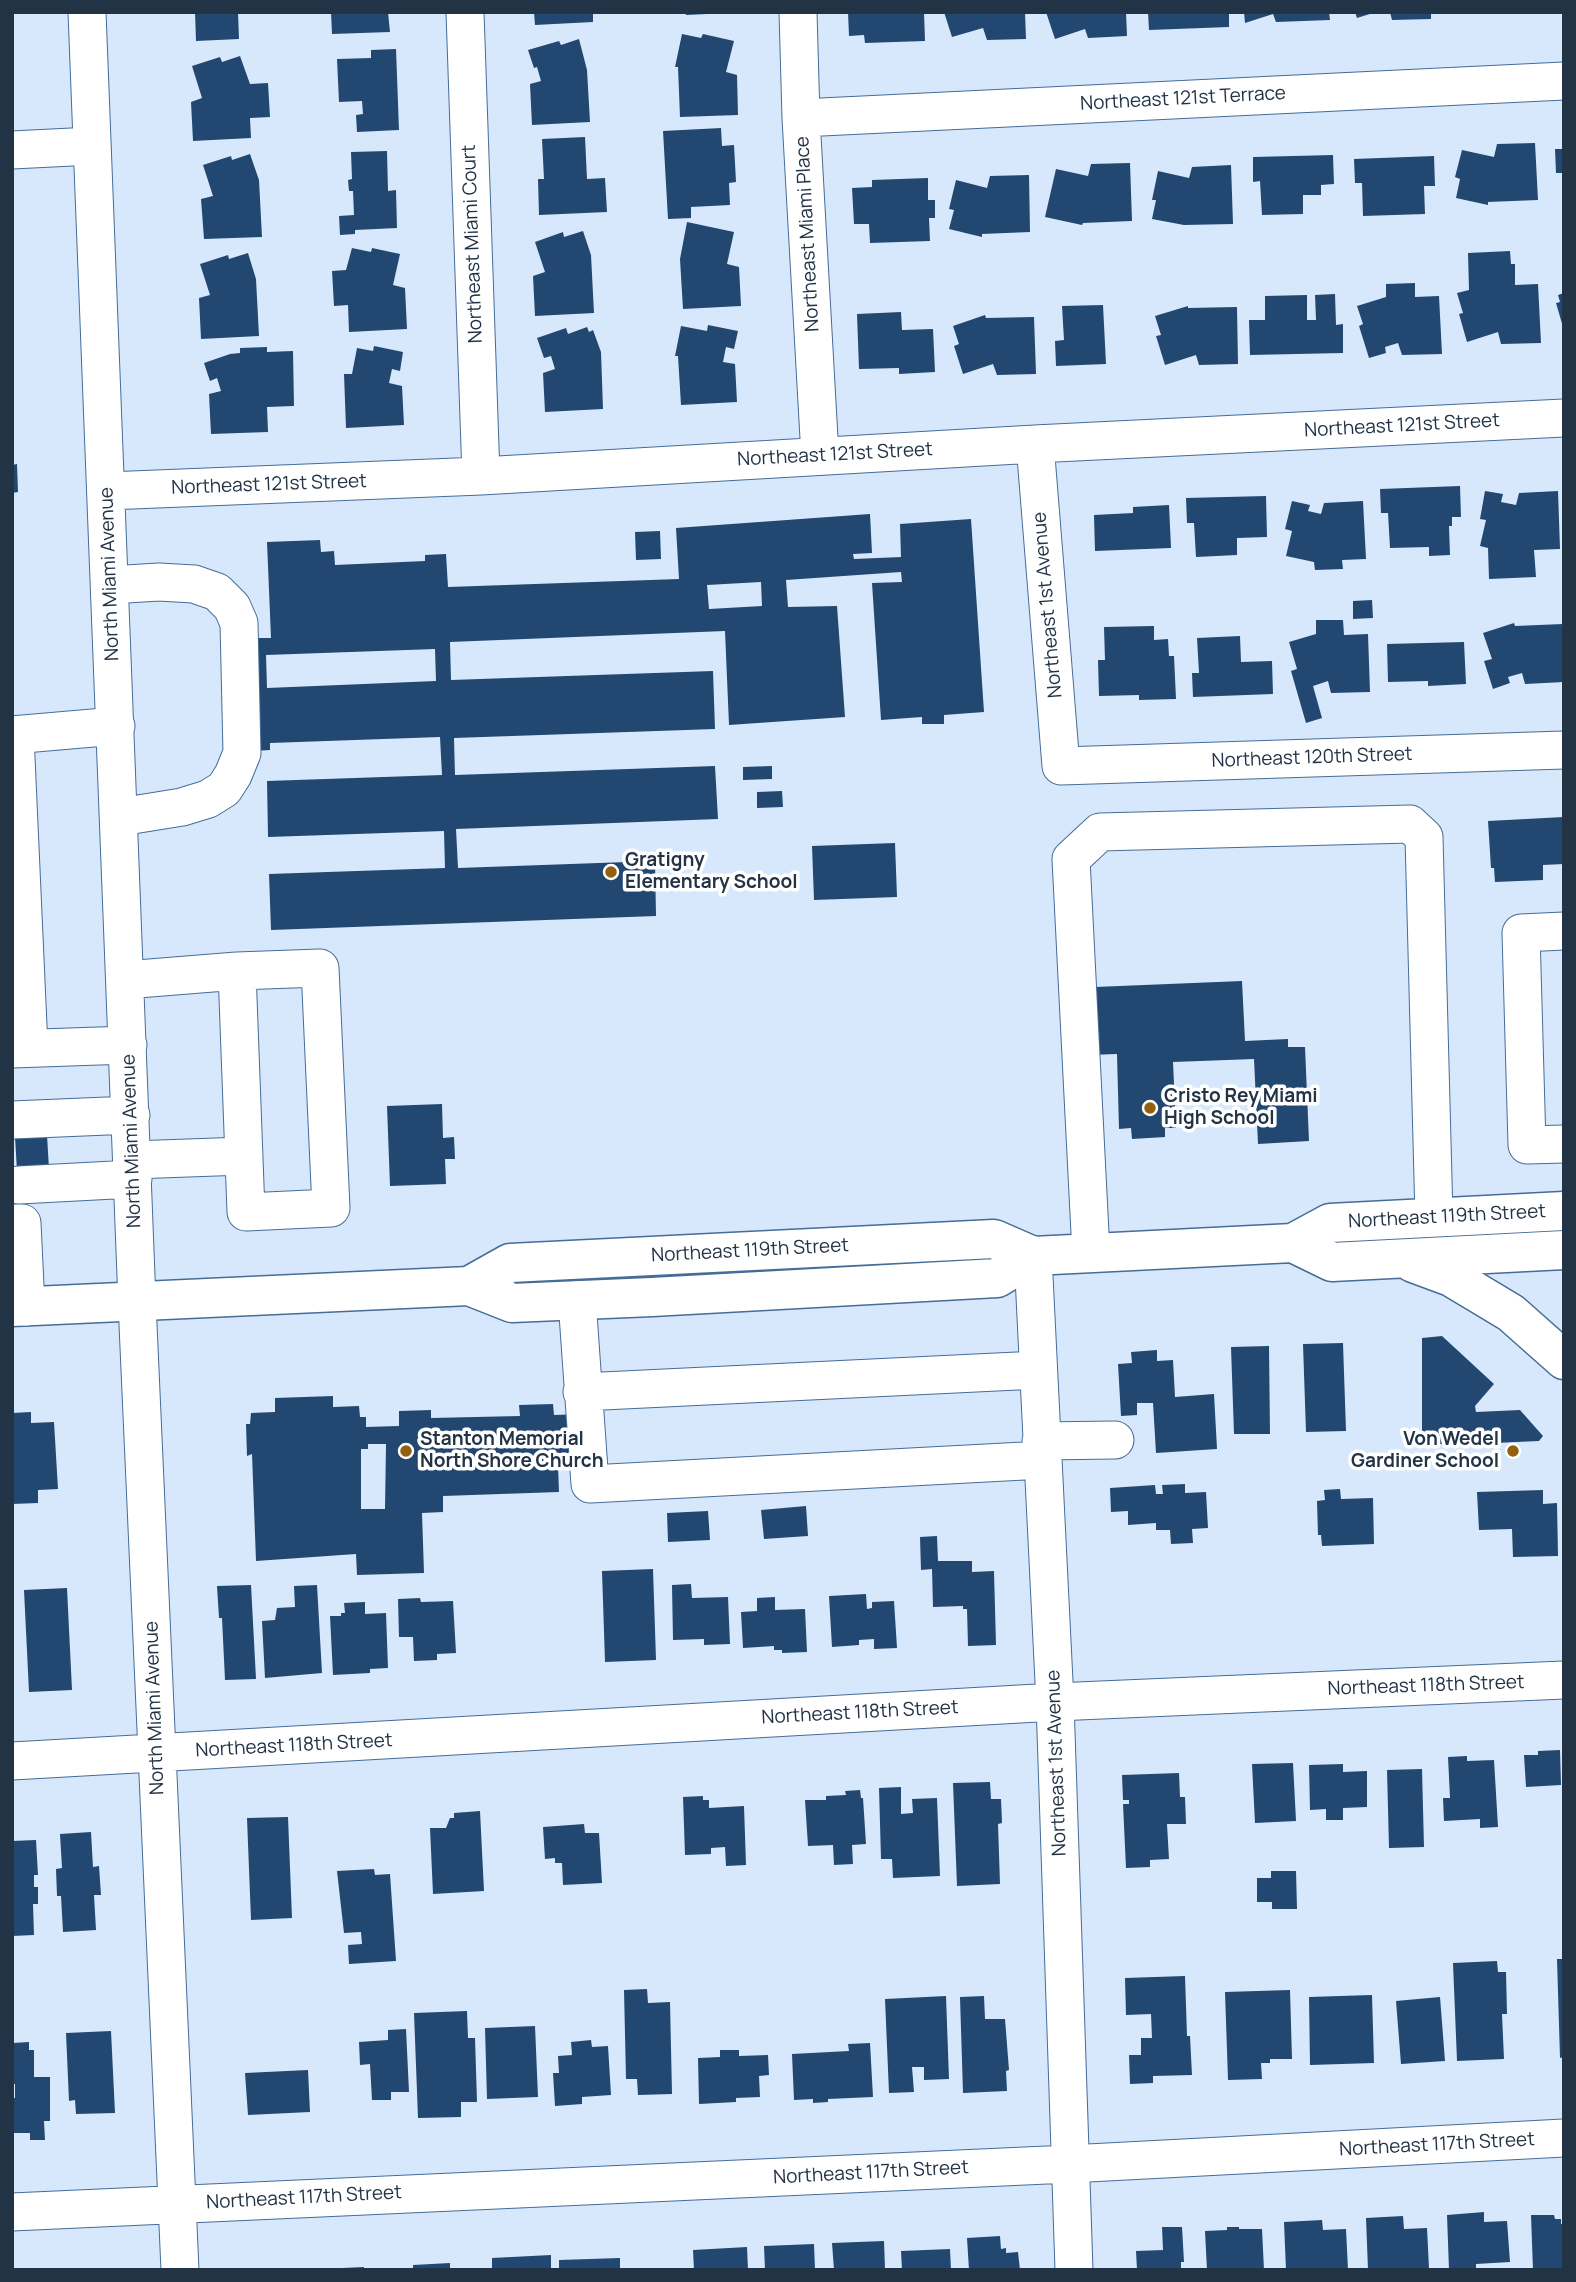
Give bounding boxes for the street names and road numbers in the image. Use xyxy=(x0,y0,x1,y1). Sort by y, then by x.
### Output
street label: Northeast 121st Terrace xyxy=(1080,82,1286,116)
street label: Northeast Miami Place xyxy=(791,136,825,332)
street label: Northeast Miami Court xyxy=(458,144,488,344)
street label: Northeast 121st Street xyxy=(1304,409,1500,443)
street label: Northeast 121st Street xyxy=(737,438,933,472)
street label: Northeast 121st Street xyxy=(171,470,367,500)
street label: North Miami Avenue xyxy=(96,487,124,661)
street label: Northeast 1st Avenue xyxy=(1029,511,1067,699)
street label: Northeast 120th Street xyxy=(1211,743,1413,773)
street label: North Miami Avenue xyxy=(118,1054,146,1228)
street label: Northeast 119th Street xyxy=(1348,1200,1546,1234)
street label: Northeast 119th Street xyxy=(651,1234,849,1268)
street label: North Miami Avenue xyxy=(141,1621,169,1795)
street label: Northeast 1st Avenue xyxy=(1042,1669,1072,1857)
street label: Northeast 118th Street xyxy=(1327,1671,1525,1701)
street label: Northeast 118th Street xyxy=(761,1696,959,1730)
street label: Northeast 118th Street xyxy=(195,1729,393,1763)
street label: Northeast 117th Street xyxy=(1339,2128,1535,2162)
street label: Northeast 117th Street xyxy=(773,2156,969,2190)
street label: Northeast 117th Street xyxy=(206,2181,402,2215)

